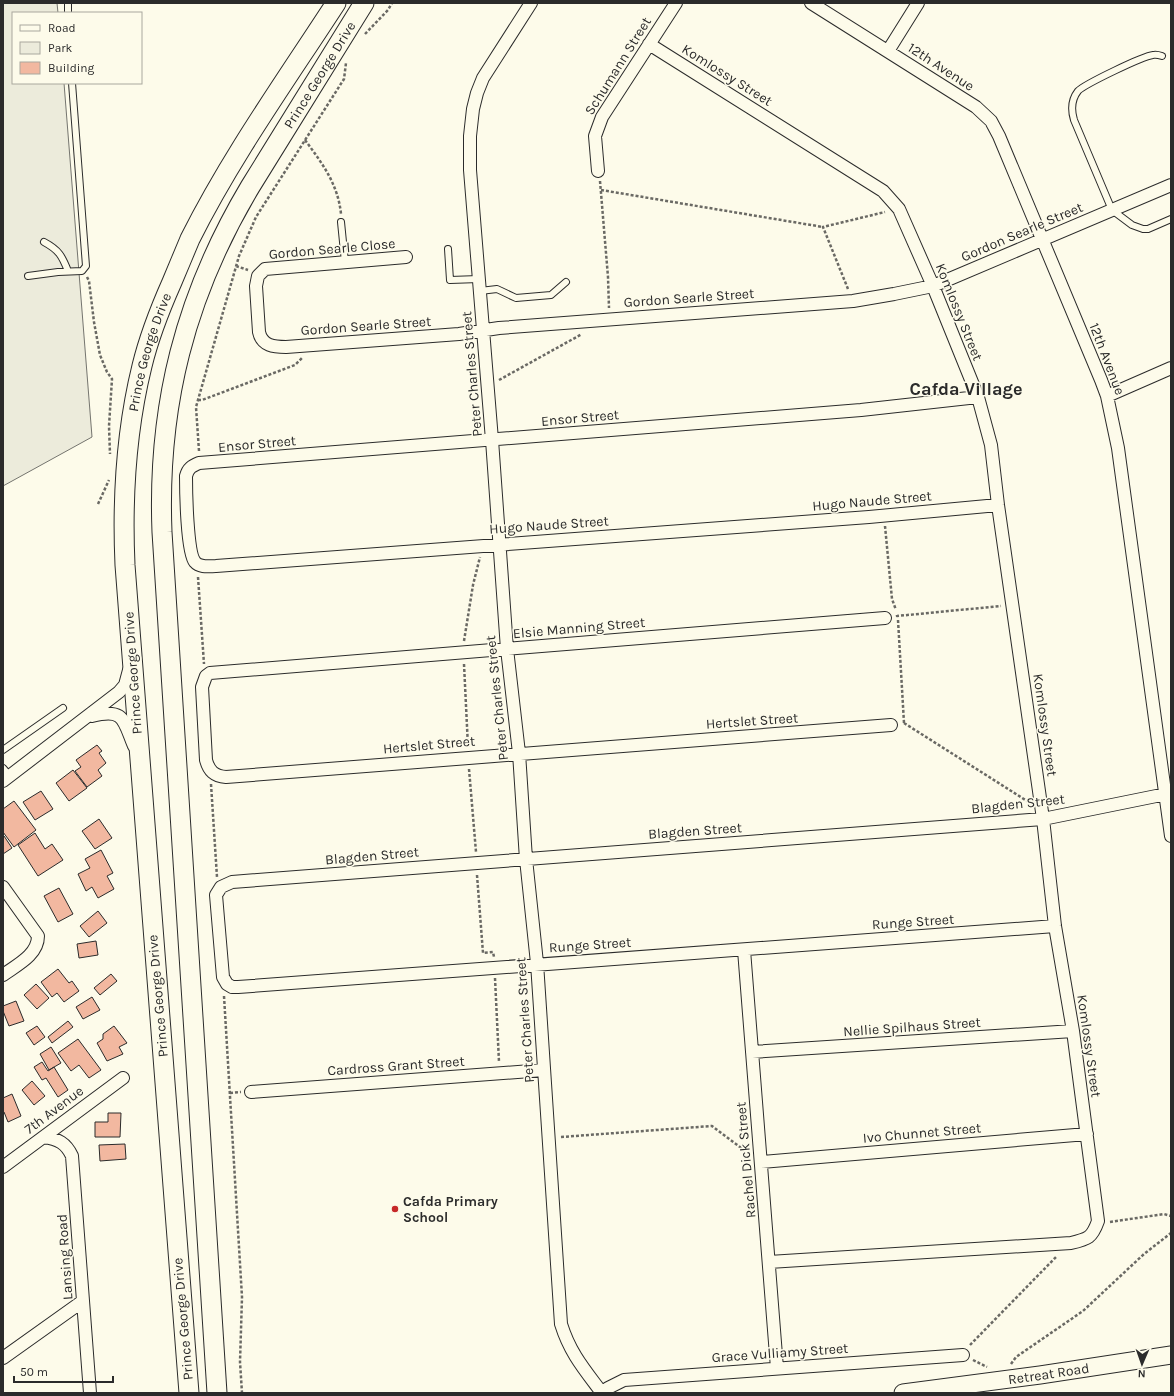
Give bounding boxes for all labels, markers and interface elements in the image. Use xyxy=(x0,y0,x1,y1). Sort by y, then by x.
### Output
legend xyxy=(12,12,142,84)
street label: Schumann Street xyxy=(581,14,655,118)
street label: Prince George Drive xyxy=(280,18,359,132)
text: Road xyxy=(48,21,76,35)
street label: 12th Avenue xyxy=(905,39,977,95)
street label: Komlossy Street xyxy=(679,40,775,110)
text: Park xyxy=(48,41,73,55)
text: Building xyxy=(48,61,95,75)
street label: Gordon Searle Street xyxy=(959,199,1085,265)
street label: Gordon Searle Close xyxy=(268,235,396,263)
street label: Komlossy Street xyxy=(932,261,986,363)
street label: Gordon Searle Street xyxy=(623,285,755,311)
street label: Prince George Drive xyxy=(124,290,175,413)
street label: Peter Charles Street xyxy=(458,311,486,437)
street label: Gordon Searle Street xyxy=(300,313,432,339)
street label: 12th Avenue xyxy=(1085,321,1129,397)
district label: Cafda Village xyxy=(910,378,1022,400)
street label: Ensor Street xyxy=(540,406,620,430)
street label: Ensor Street xyxy=(217,432,297,456)
street label: Hugo Naude Street xyxy=(812,487,932,515)
street label: Hugo Naude Street xyxy=(489,512,609,538)
street label: Prince George Drive xyxy=(120,611,146,735)
street label: Elsie Manning Street xyxy=(512,614,646,642)
street label: Peter Charles Street xyxy=(482,635,512,761)
street label: Komlossy Street xyxy=(1029,673,1061,777)
street label: Hertslet Street xyxy=(705,709,799,733)
street label: Hertslet Street xyxy=(382,733,476,757)
street label: Blagden Street xyxy=(970,791,1066,817)
street label: Blagden Street xyxy=(648,819,742,843)
street label: Blagden Street xyxy=(324,843,420,869)
street label: Runge Street xyxy=(871,911,955,933)
street label: Prince George Drive xyxy=(144,934,172,1058)
street label: Runge Street xyxy=(548,934,632,956)
street label: Peter Charles Street xyxy=(512,957,538,1083)
street label: Komlossy Street xyxy=(1073,994,1105,1098)
street label: Nellie Spilhaus Street xyxy=(843,1014,981,1040)
street label: Cardross Grant Street xyxy=(327,1053,465,1079)
street label: 7th Avenue xyxy=(21,1082,87,1138)
street label: Rachel Dick Street xyxy=(732,1101,760,1219)
street label: Ivo Chunnet Street xyxy=(862,1119,982,1147)
place label: Cafda Primary School xyxy=(403,1193,498,1226)
marker: Cafda Primary School xyxy=(390,1204,400,1214)
street label: Lansing Road xyxy=(54,1213,76,1301)
street label: Prince George Drive xyxy=(169,1257,197,1381)
street label: Grace Vulliamy Street xyxy=(711,1340,849,1366)
north arrow xyxy=(1122,1344,1162,1384)
scale bar xyxy=(14,1358,113,1384)
street label: Retreat Road xyxy=(1007,1359,1090,1388)
text: 50 m xyxy=(20,1365,48,1379)
text: N xyxy=(1137,1367,1146,1380)

